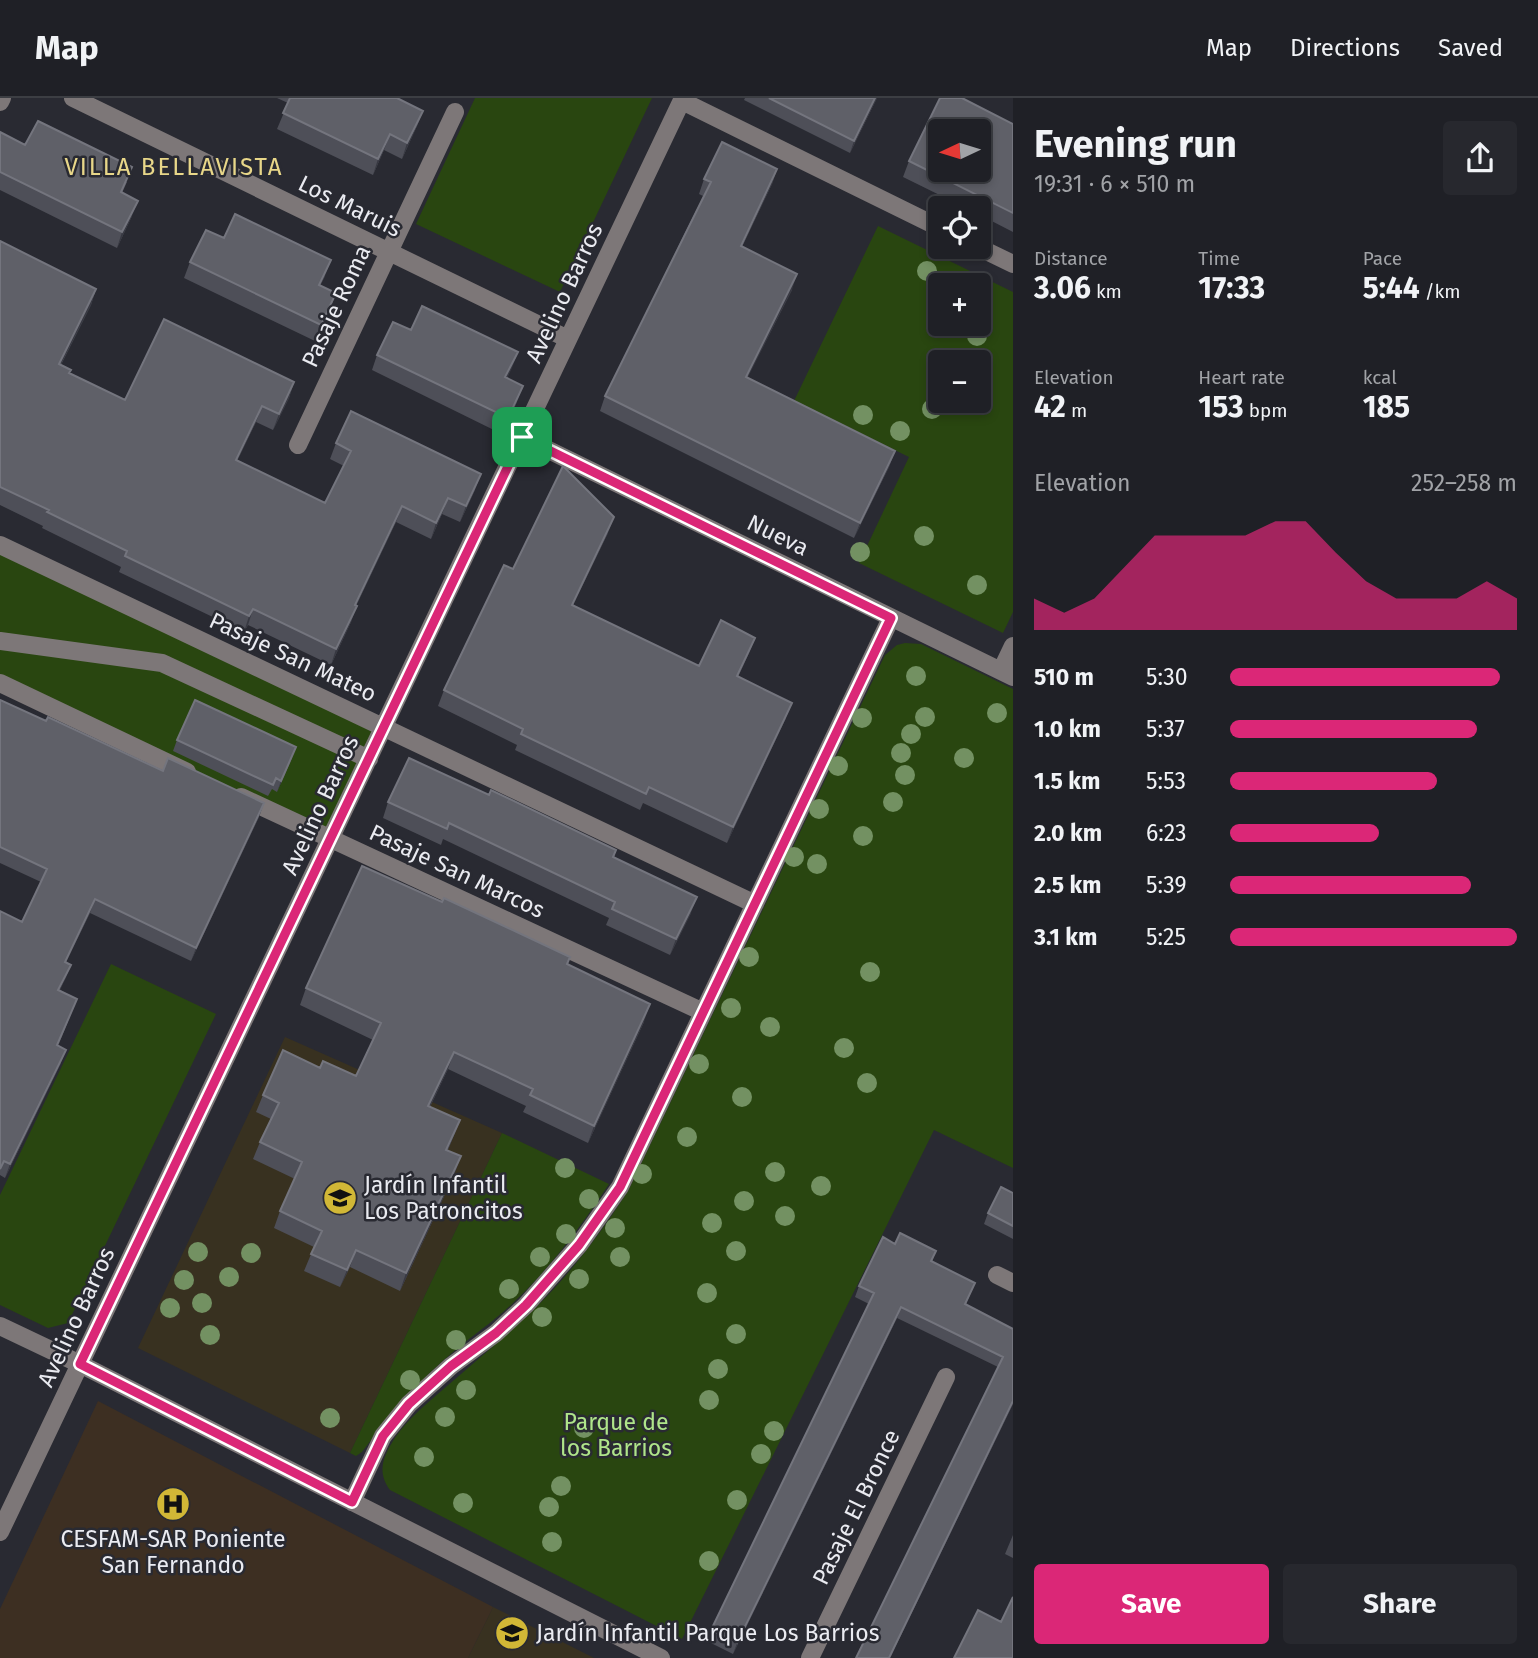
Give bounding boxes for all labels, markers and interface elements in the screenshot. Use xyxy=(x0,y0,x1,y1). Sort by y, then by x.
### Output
text: Map xyxy=(35,28,99,68)
text: Map xyxy=(1206,34,1252,62)
text: Directions xyxy=(1290,34,1400,62)
text: Saved xyxy=(1438,34,1503,62)
north arrow xyxy=(928,119,990,182)
map controls xyxy=(928,119,991,413)
text: Evening run xyxy=(1034,121,1237,167)
button: share xyxy=(1443,121,1517,195)
district label: VILLA BELLAVISTA xyxy=(64,153,284,181)
street label: Los Maruis xyxy=(294,169,406,243)
text: 19:31 · 6 × 510 m xyxy=(1034,170,1195,198)
button: locate xyxy=(928,196,991,259)
street label: Avelino Barros xyxy=(519,219,609,367)
street label: Pasaje Roma xyxy=(296,241,376,371)
text: Distance xyxy=(1034,247,1108,270)
text: Time xyxy=(1198,247,1240,270)
text: Pace xyxy=(1363,247,1402,270)
text: 3.06 xyxy=(1034,270,1091,306)
text: 17:33 xyxy=(1198,270,1265,306)
text: 5:44 xyxy=(1363,270,1420,306)
button: + xyxy=(928,273,991,336)
text: km xyxy=(1091,280,1122,303)
text: /km xyxy=(1420,280,1461,303)
button: − xyxy=(928,350,991,413)
text: Elevation xyxy=(1034,366,1114,389)
text: Heart rate xyxy=(1198,366,1285,389)
text: kcal xyxy=(1363,366,1397,389)
text: 42 xyxy=(1034,389,1066,425)
text: 153 xyxy=(1198,389,1244,425)
text: 185 xyxy=(1363,389,1410,425)
text: m xyxy=(1066,399,1087,422)
text: bpm xyxy=(1244,399,1288,422)
pin xyxy=(492,407,552,467)
icon: arrive xyxy=(503,418,541,456)
text: Elevation xyxy=(1034,469,1130,497)
text: 252–258 m xyxy=(1411,469,1517,497)
street label: Nueva xyxy=(743,508,813,562)
street label: Pasaje San Mateo xyxy=(205,606,381,708)
text: 510 m xyxy=(1034,663,1094,691)
text: 5:30 xyxy=(1146,663,1188,691)
text: 1.0 km xyxy=(1034,715,1101,743)
text: 5:37 xyxy=(1146,715,1185,743)
street label: Avelino Barros xyxy=(275,731,365,879)
text: 1.5 km xyxy=(1034,767,1100,795)
text: 5:53 xyxy=(1146,767,1186,795)
street label: Pasaje San Marcos xyxy=(365,818,549,924)
text: 2.0 km xyxy=(1034,819,1102,847)
text: 6:23 xyxy=(1146,819,1187,847)
text: 2.5 km xyxy=(1034,871,1102,899)
text: 5:39 xyxy=(1146,871,1187,899)
text: 3.1 km xyxy=(1034,923,1097,951)
text: 5:25 xyxy=(1146,923,1186,951)
place label: Jardín Infantil Los Patroncitos xyxy=(364,1171,523,1225)
school or university icon: Jardín Infantil Los Patroncitos xyxy=(321,1179,359,1217)
street label: Avelino Barros xyxy=(31,1243,121,1391)
park label: Parque de los Barrios xyxy=(560,1408,672,1462)
street label: Pasaje El Bronce xyxy=(806,1425,906,1589)
hospital icon: CESFAM-SAR Poniente San Fernando xyxy=(154,1485,192,1523)
place label: CESFAM-SAR Poniente San Fernando xyxy=(60,1525,286,1579)
button: Save xyxy=(1034,1564,1269,1644)
button: Share xyxy=(1283,1564,1517,1644)
school or university icon: Jardín Infantil Parque Los Barrios xyxy=(493,1614,531,1652)
place label: Jardín Infantil Parque Los Barrios xyxy=(536,1619,880,1647)

